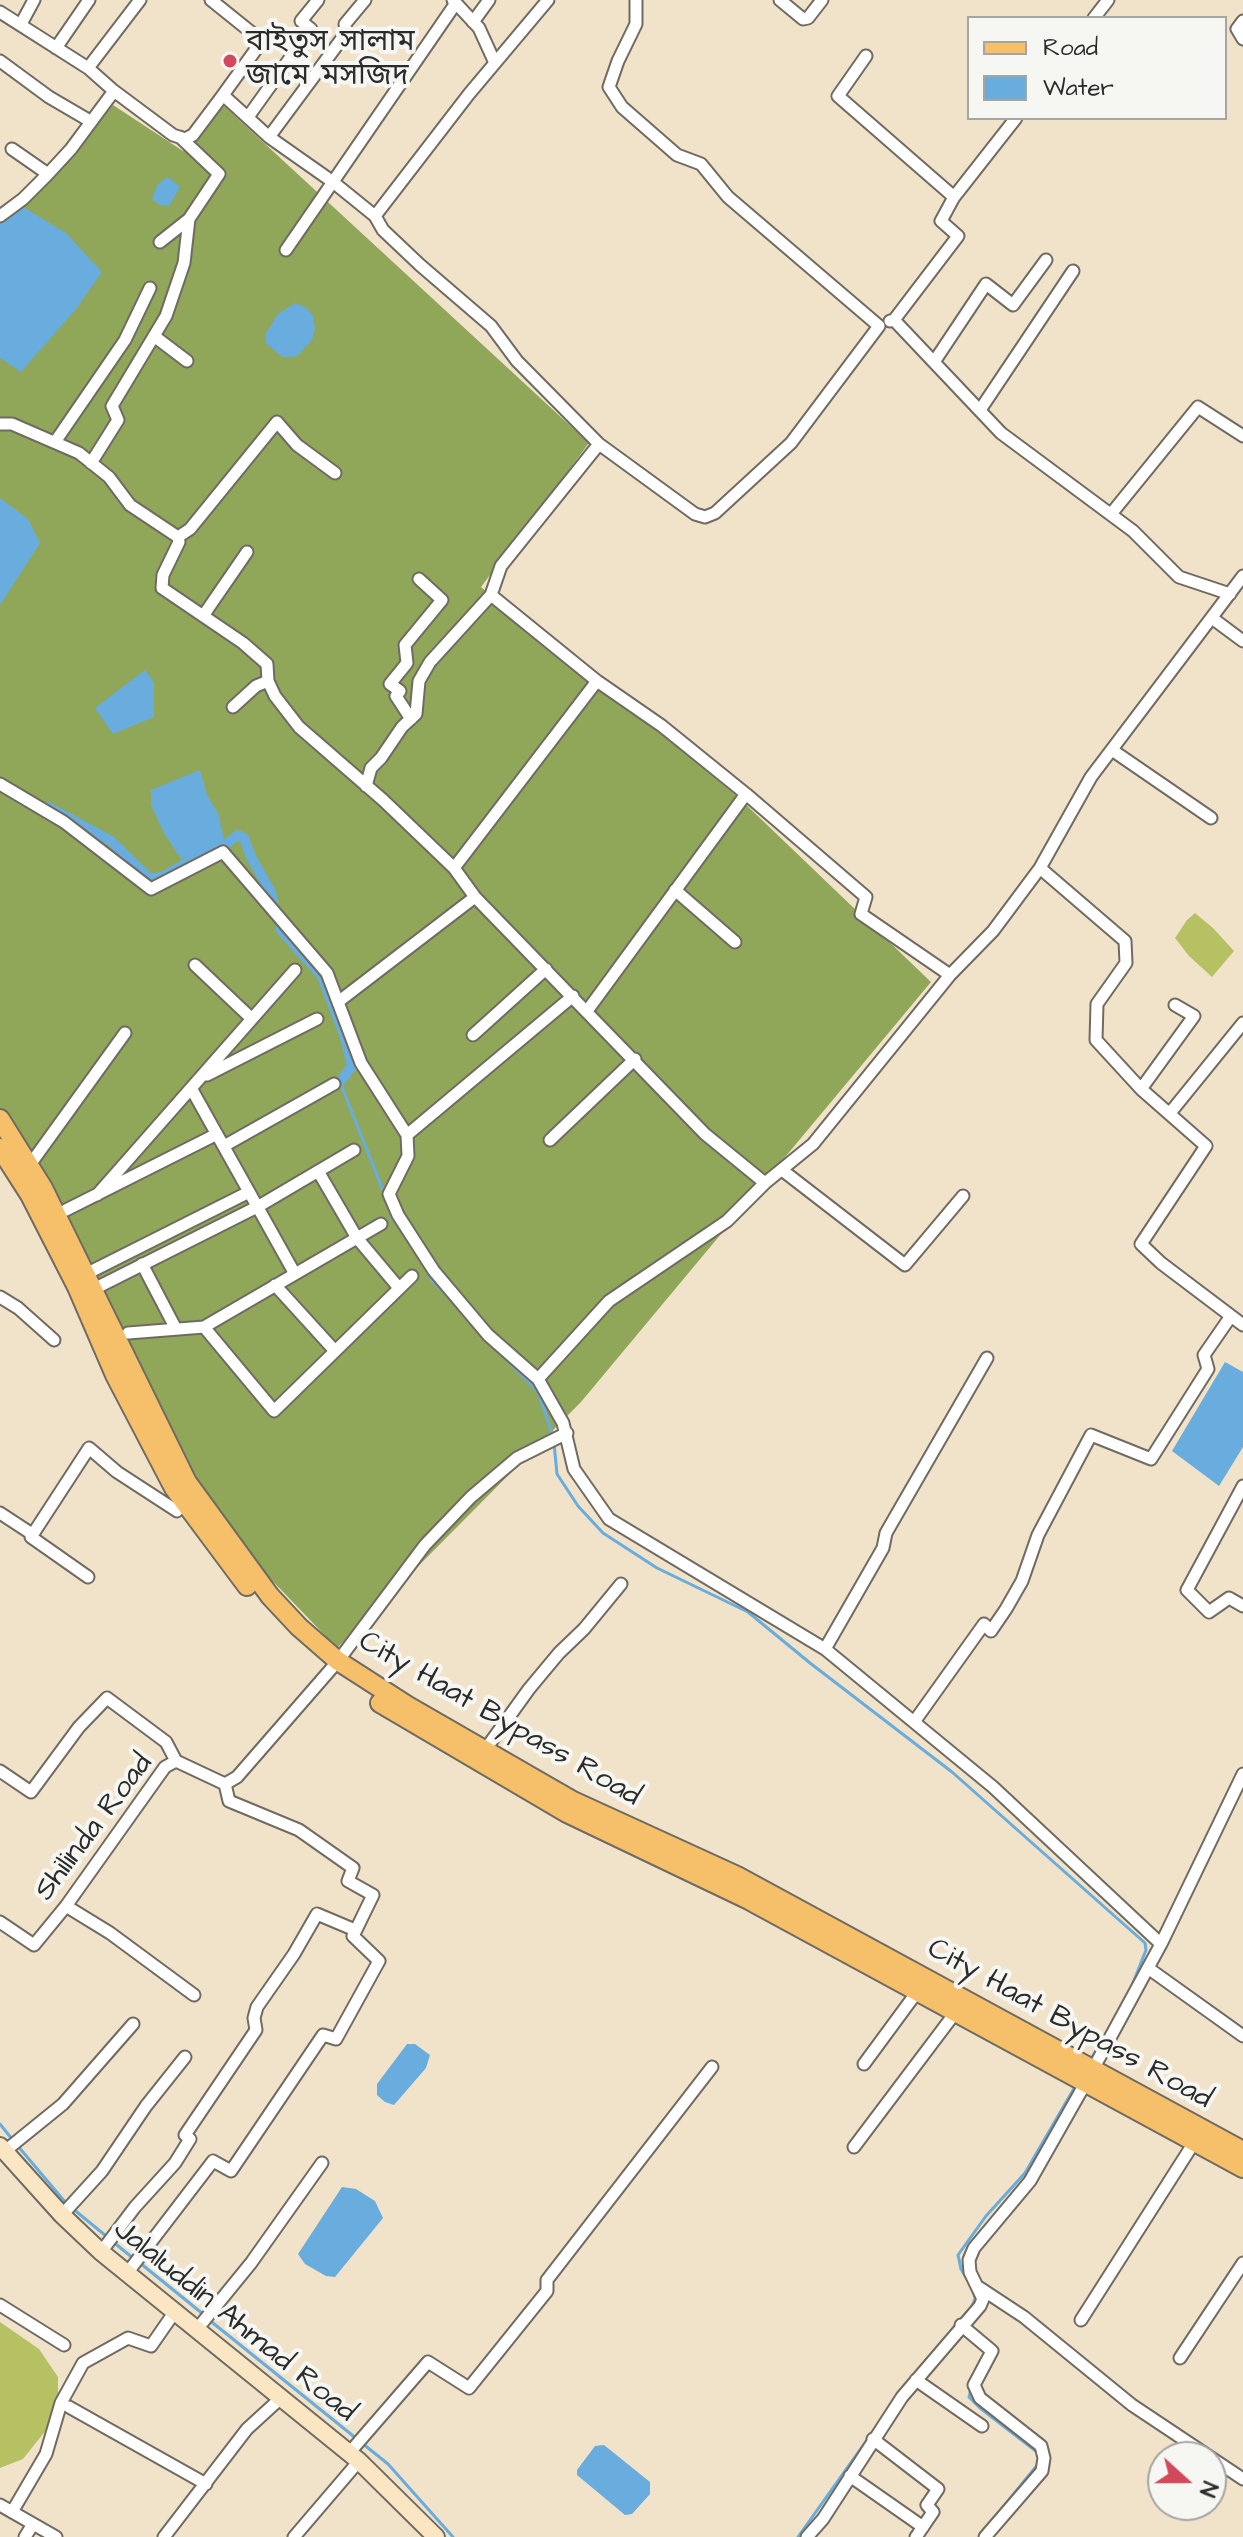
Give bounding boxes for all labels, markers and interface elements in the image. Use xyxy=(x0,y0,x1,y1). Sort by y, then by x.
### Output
legend xyxy=(967,16,1227,120)
place label: বাইতুস সালাম জামে মসজিদ xyxy=(246,26,415,96)
text: Road xyxy=(1043,31,1098,65)
marker: বাইতুস সালাম জামে মসজিদ xyxy=(221,52,239,70)
text: Water xyxy=(1043,71,1114,105)
street label: City Haat Bypass Road xyxy=(351,1624,647,1816)
street label: Shilinda Road xyxy=(28,1747,162,1909)
street label: City Haat Bypass Road xyxy=(920,1932,1218,2118)
street label: Jalaluddin Ahmad Road xyxy=(105,2213,363,2431)
north arrow xyxy=(1147,2441,1227,2521)
text: N xyxy=(1191,2477,1225,2501)

